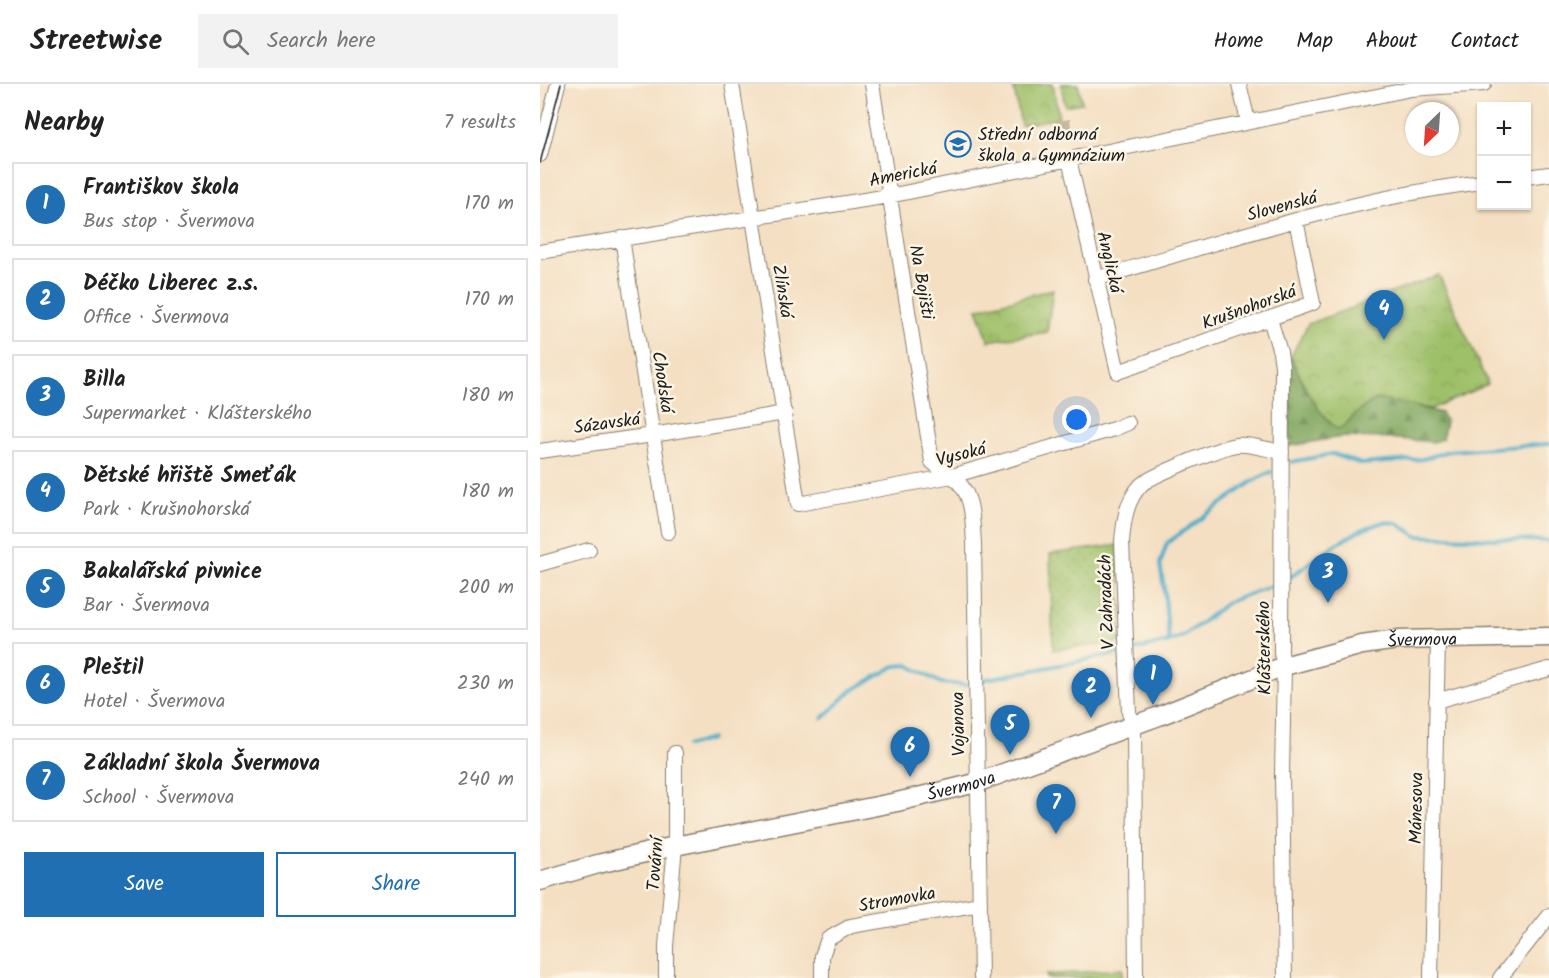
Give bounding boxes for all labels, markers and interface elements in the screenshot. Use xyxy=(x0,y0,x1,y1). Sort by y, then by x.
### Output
search box xyxy=(198,14,618,68)
text: Streetwise xyxy=(30,19,162,64)
text: Search here xyxy=(267,24,376,59)
icon: search xyxy=(219,25,252,58)
text: Home xyxy=(1214,25,1263,58)
text: Map xyxy=(1296,25,1333,58)
text: About xyxy=(1366,25,1417,58)
text: Contact xyxy=(1450,25,1519,58)
text: Nearby xyxy=(24,102,104,144)
north arrow xyxy=(1405,102,1459,156)
map controls xyxy=(1477,102,1531,210)
button: + xyxy=(1477,102,1531,156)
text: 7 results xyxy=(444,107,516,139)
place label: Střední odborná škola a Gymnázium xyxy=(978,121,1125,171)
school or university icon: Střední odborná škola a Gymnázium xyxy=(943,129,973,159)
street label: Americká xyxy=(867,154,941,196)
button: − xyxy=(1477,156,1531,210)
text: Františkov škola xyxy=(83,171,239,206)
street label: Slovenská xyxy=(1244,184,1322,231)
text: 1 xyxy=(42,188,49,220)
text: 170 m xyxy=(465,188,514,220)
text: Bus stop · Švermova xyxy=(83,206,255,238)
street label: Anglická xyxy=(1087,229,1130,298)
street label: Na Bojišti xyxy=(900,243,941,323)
street label: Zlínská xyxy=(763,262,800,322)
text: Déčko Liberec z.s. xyxy=(83,267,258,302)
street label: Krušnohorská xyxy=(1198,277,1302,339)
text: 2 xyxy=(40,284,51,316)
text: 170 m xyxy=(465,284,514,316)
pin: 4 xyxy=(1364,290,1404,340)
text: Office · Švermova xyxy=(83,302,229,334)
street label: Chodská xyxy=(642,349,681,417)
text: Billa xyxy=(83,363,125,398)
text: 3 xyxy=(40,380,51,412)
text: 180 m xyxy=(462,380,514,412)
text: Supermarket · Klášterského xyxy=(83,398,312,430)
street label: Sázavská xyxy=(572,405,644,443)
your location xyxy=(1062,405,1091,434)
street label: Vysoká xyxy=(933,435,991,476)
text: Dětské hřiště Smeťák xyxy=(83,459,296,494)
text: 4 xyxy=(40,476,51,508)
text: 180 m xyxy=(462,476,514,508)
text: Park · Krušnohorská xyxy=(83,494,250,526)
street label: V Zahradách xyxy=(1091,554,1124,650)
pin: 3 xyxy=(1308,554,1348,603)
text: Bakalářská pivnice xyxy=(83,555,262,590)
text: 5 xyxy=(40,572,51,604)
text: 200 m xyxy=(458,572,514,604)
text: Bar · Švermova xyxy=(83,590,210,622)
street label: Klášterského xyxy=(1250,601,1281,695)
street label: Švermova xyxy=(1386,626,1457,657)
text: Pleštil xyxy=(83,651,143,686)
pin: 1 xyxy=(1134,656,1172,705)
text: 6 xyxy=(40,668,51,700)
text: 230 m xyxy=(457,668,514,700)
pin: 2 xyxy=(1072,668,1110,718)
text: Hotel · Švermova xyxy=(83,686,225,718)
street label: Vojanova xyxy=(944,691,975,756)
pin: 5 xyxy=(990,706,1030,755)
pin: 6 xyxy=(890,728,929,777)
text: Základní škola Švermova xyxy=(83,747,320,782)
text: 7 xyxy=(41,764,50,796)
text: 240 m xyxy=(457,764,514,796)
street label: Švermova xyxy=(924,764,1000,810)
street label: Mánesova xyxy=(1402,772,1433,844)
text: School · Švermova xyxy=(83,782,234,814)
pin: 7 xyxy=(1036,784,1076,834)
street label: Tovární xyxy=(640,834,673,892)
button: Save xyxy=(24,852,264,917)
button: Share xyxy=(276,852,516,917)
street label: Stromovka xyxy=(857,879,938,921)

